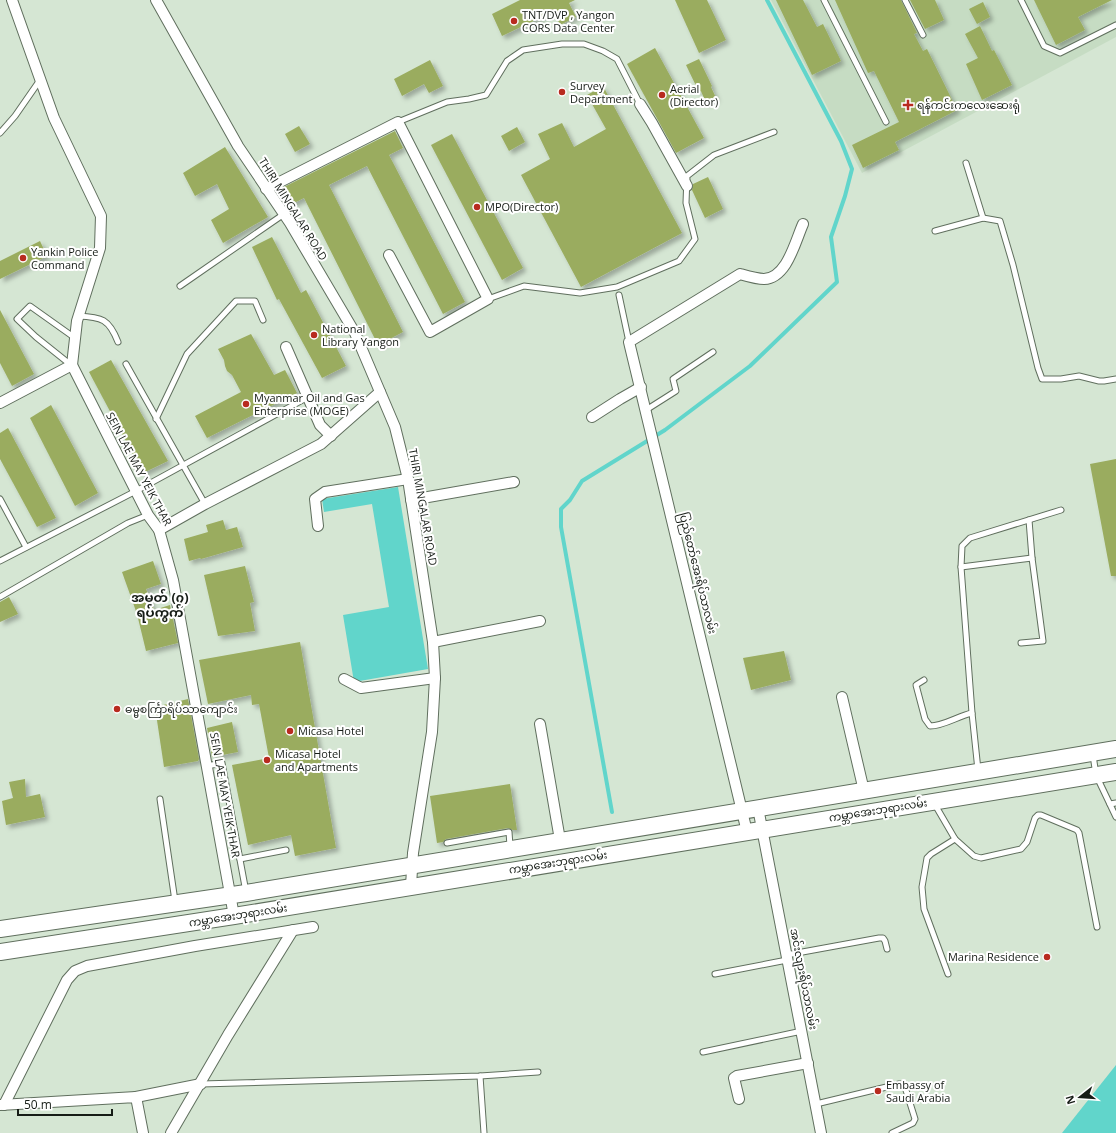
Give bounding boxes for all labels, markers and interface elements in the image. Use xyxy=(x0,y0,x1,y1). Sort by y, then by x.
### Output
place label: TNT/DVP , Yangon CORS Data Center xyxy=(522,7,615,35)
marker: TNT/DVP , Yangon CORS Data Center xyxy=(509,16,519,26)
place label: Survey Department xyxy=(570,78,633,106)
place label: Aerial (Director) xyxy=(670,81,718,109)
marker: Survey Department xyxy=(557,87,567,97)
marker: Aerial (Director) xyxy=(657,90,667,100)
place label: ရန်ကင်းကလေးဆေးရုံ xyxy=(917,97,1020,114)
marker: ရန်ကင်းကလေးဆေးရုံ xyxy=(902,99,914,111)
street label: THIRI MINGALAR ROAD xyxy=(256,154,331,263)
place label: MPO(Director) xyxy=(485,199,558,214)
marker: MPO(Director) xyxy=(472,202,482,212)
place label: Yankin Police Command xyxy=(31,244,98,272)
marker: Yankin Police Command xyxy=(18,253,28,263)
place label: National Library Yangon xyxy=(322,321,399,349)
marker: National Library Yangon xyxy=(309,330,319,340)
place label: Myanmar Oil and Gas Enterprise (MOGE) xyxy=(254,390,365,418)
marker: Myanmar Oil and Gas Enterprise (MOGE) xyxy=(241,399,251,409)
street label: SEIN LAE MAY YEIK THAR xyxy=(103,409,176,528)
street label: THIRI MINGALAR ROAD xyxy=(406,447,441,567)
street label: ပြည်တော်အေးရိပ်သာလမ်း xyxy=(674,511,721,636)
district label: အမှတ် (၇) ရပ်ကွက် xyxy=(131,588,189,623)
place label: ဓမ္မစင်္ကြာရိပ်သာကျောင်း xyxy=(125,701,238,718)
marker: ဓမ္မစင်္ကြာရိပ်သာကျောင်း xyxy=(112,704,122,714)
place label: Micasa Hotel xyxy=(298,723,364,738)
marker: Micasa Hotel xyxy=(285,726,295,736)
street label: SEIN LAE MAY YEIK THAR xyxy=(207,731,244,859)
place label: Micasa Hotel and Apartments xyxy=(275,746,358,774)
marker: Micasa Hotel and Apartments xyxy=(262,755,272,765)
street label: ကမ္ဘာအေးဘုရားလမ်း xyxy=(828,794,929,827)
street label: ကမ္ဘာအေးဘုရားလမ်း xyxy=(508,846,609,879)
street label: ကမ္ဘာအေးဘုရားလမ်း xyxy=(188,899,289,932)
street label: အင်းလျားရိပ်သာလမ်း xyxy=(785,927,822,1031)
place label: Marina Residence xyxy=(948,949,1039,964)
marker: Marina Residence xyxy=(1042,952,1052,962)
place label: Embassy of Saudi Arabia xyxy=(886,1077,950,1105)
north arrow xyxy=(1060,1077,1100,1117)
marker: Embassy of Saudi Arabia xyxy=(873,1086,883,1096)
scale bar xyxy=(18,1091,112,1117)
text: N xyxy=(1061,1094,1078,1107)
text: 50 m xyxy=(24,1096,52,1113)

